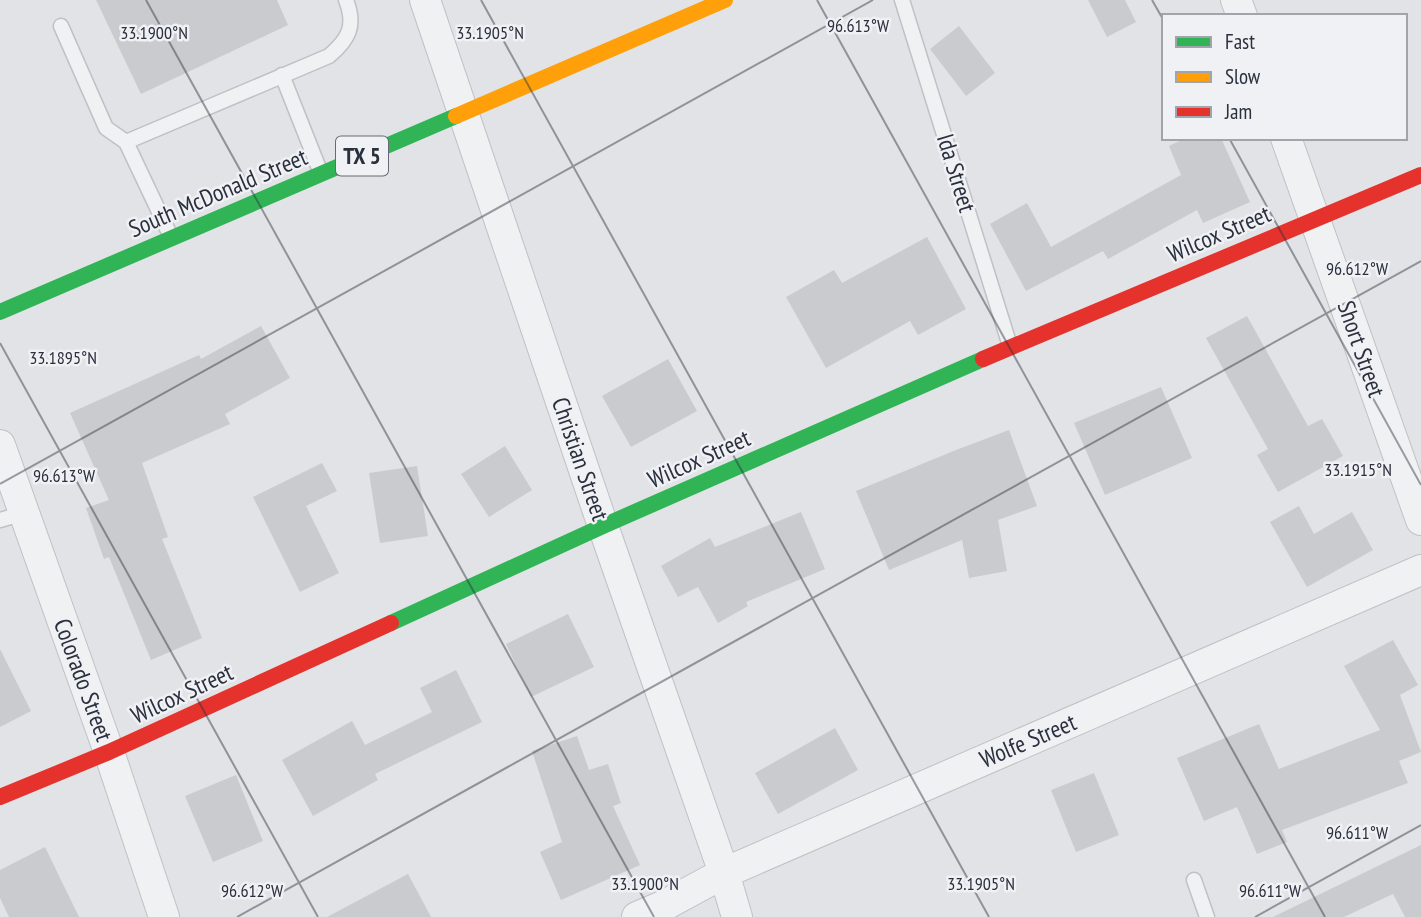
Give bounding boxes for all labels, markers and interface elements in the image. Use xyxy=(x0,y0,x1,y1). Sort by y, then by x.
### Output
text: 96.613°W xyxy=(827,14,889,37)
legend xyxy=(1162,14,1407,140)
text: 33.1900°N xyxy=(120,21,188,44)
text: 33.1905°N xyxy=(456,21,524,44)
text: Fast xyxy=(1225,28,1255,55)
text: Slow xyxy=(1225,63,1261,90)
text: Jam xyxy=(1224,98,1252,125)
street label: Ida Street xyxy=(930,130,983,216)
road number: TX 5 xyxy=(336,136,388,176)
street label: South McDonald Street xyxy=(124,141,312,244)
street label: Wilcox Street xyxy=(1163,198,1275,269)
text: 96.612°W xyxy=(1326,257,1388,280)
street label: Short Street xyxy=(1331,297,1392,401)
text: 33.1895°N xyxy=(29,346,97,369)
street label: Christian Street xyxy=(545,393,616,525)
street label: Wilcox Street xyxy=(643,422,755,495)
text: 33.1915°N xyxy=(1324,458,1392,481)
text: 96.613°W xyxy=(33,464,95,487)
street label: Colorado Street xyxy=(47,614,120,746)
street label: Wilcox Street xyxy=(126,656,238,731)
street label: Wolfe Street xyxy=(975,706,1081,775)
text: 96.611°W xyxy=(1326,821,1388,844)
text: 33.1900°N xyxy=(611,872,679,895)
text: 33.1905°N xyxy=(947,872,1015,895)
text: 96.612°W xyxy=(221,879,283,902)
text: 96.611°W xyxy=(1239,879,1301,902)

